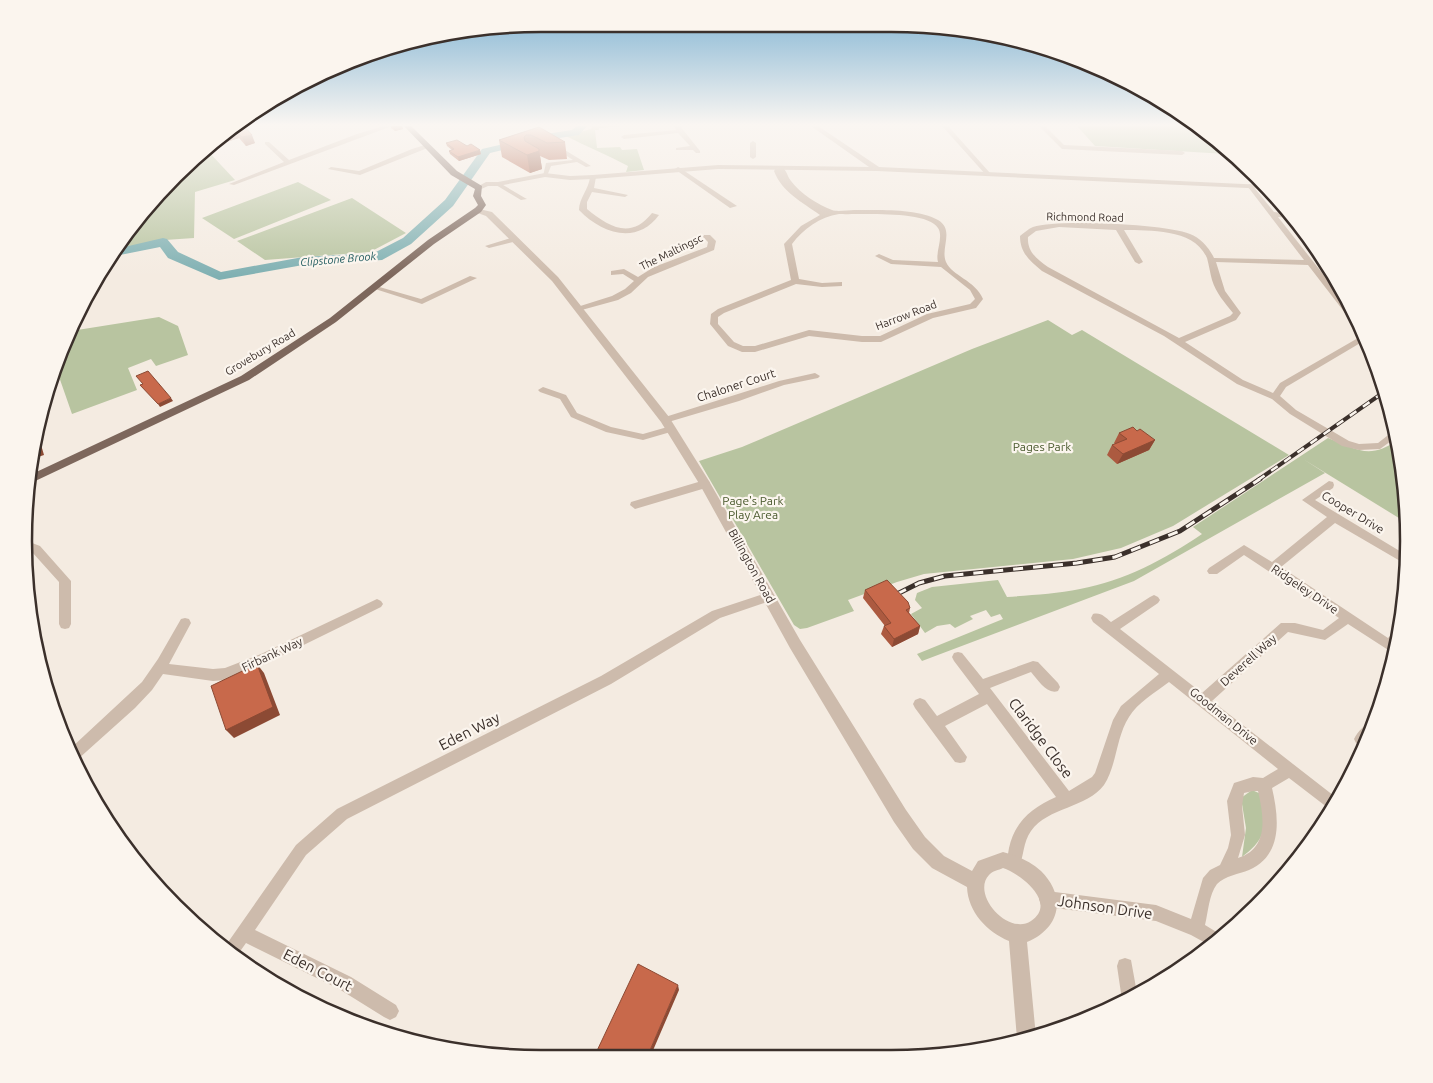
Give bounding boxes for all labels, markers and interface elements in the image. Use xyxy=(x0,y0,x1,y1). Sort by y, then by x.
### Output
street label: Richmond Road xyxy=(1046,210,1124,224)
street label: The Maltingsc xyxy=(638,232,704,272)
water label: Clipstone Brook xyxy=(300,250,377,268)
street label: Harrow Road xyxy=(874,298,938,332)
street label: Grovebury Road xyxy=(223,326,297,378)
street label: Chaloner Court xyxy=(695,366,777,404)
park label: Pages Park xyxy=(1013,440,1071,453)
street label: Cooper Drive xyxy=(1319,488,1387,536)
park label: Page's Park Play Area xyxy=(722,494,784,521)
street label: Billington Road xyxy=(726,527,778,605)
street label: Ridgeley Drive xyxy=(1269,562,1341,616)
street label: Deverell Way xyxy=(1217,631,1279,688)
street label: Firbank Way xyxy=(240,634,305,674)
street label: Goodman Drive xyxy=(1187,685,1261,747)
street label: Claridge Close xyxy=(1005,695,1077,781)
street label: Eden Way xyxy=(436,708,502,754)
street label: Johnson Drive xyxy=(1056,892,1154,922)
street label: Eden Court xyxy=(281,945,356,995)

